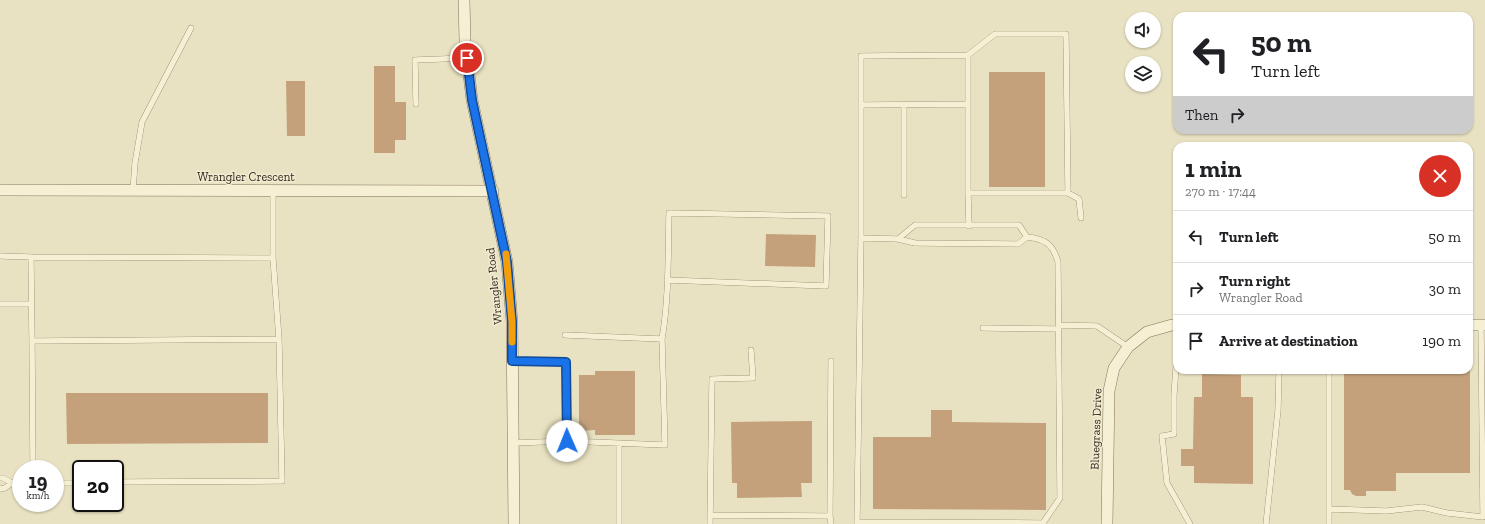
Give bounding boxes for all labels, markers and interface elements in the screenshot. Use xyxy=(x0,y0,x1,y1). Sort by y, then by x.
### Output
map controls xyxy=(1125,12,1161,92)
button: sound xyxy=(1125,12,1161,48)
text: 50 m xyxy=(1251,26,1312,59)
icon: left xyxy=(1185,28,1237,80)
pin xyxy=(450,41,484,75)
icon: arrive xyxy=(456,47,478,69)
button: layers xyxy=(1125,56,1161,92)
text: Turn left xyxy=(1251,60,1320,82)
icon: right xyxy=(1226,104,1248,126)
text: Then xyxy=(1185,106,1218,124)
text: 1 min xyxy=(1185,154,1242,183)
button: close xyxy=(1419,155,1461,197)
street label: Wrangler Crescent xyxy=(197,170,295,184)
text: 270 m · 17:44 xyxy=(1185,184,1256,199)
icon: left xyxy=(1185,226,1207,248)
text: Turn left xyxy=(1219,228,1279,246)
text: 50 m xyxy=(1428,228,1461,246)
street label: Wrangler Road xyxy=(483,246,505,325)
text: Turn right xyxy=(1219,272,1290,290)
icon: right xyxy=(1185,278,1207,300)
text: 30 m xyxy=(1429,280,1461,298)
text: Wrangler Road xyxy=(1219,290,1303,305)
icon: arrive xyxy=(1185,330,1207,352)
text: Arrive at destination xyxy=(1219,332,1358,350)
text: 190 m xyxy=(1422,332,1461,350)
street label: Bluegrass Drive xyxy=(1088,388,1104,470)
position arrow xyxy=(546,420,588,462)
speed limit sign: 20 xyxy=(72,460,124,512)
text: 19 xyxy=(29,469,47,493)
text: km/h xyxy=(27,490,49,502)

